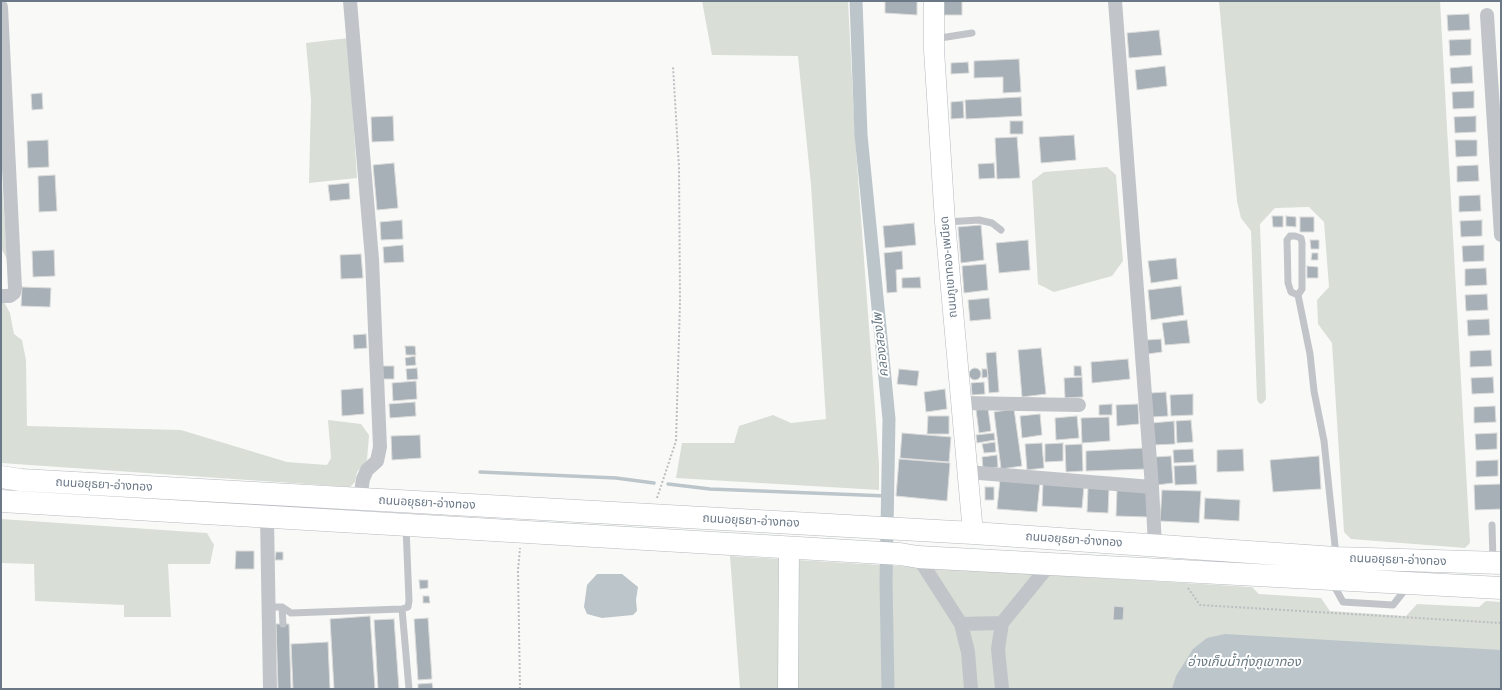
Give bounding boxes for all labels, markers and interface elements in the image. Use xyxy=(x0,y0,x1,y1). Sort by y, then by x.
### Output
street label: ถนนภูเขาทอง-เพนียด xyxy=(937,216,961,318)
water label: คลองสองไพ xyxy=(870,312,892,378)
street label: ถนนอยุธยา-อ่างทอง xyxy=(55,475,153,495)
street label: ถนนอยุธยา-อ่างทอง xyxy=(378,493,476,513)
street label: ถนนอยุธยา-อ่างทอง xyxy=(702,511,800,531)
street label: ถนนอยุธยา-อ่างทอง xyxy=(1025,529,1123,551)
street label: ถนนอยุธยา-อ่างทอง xyxy=(1349,551,1447,569)
water label: อ่างเก็บน้ำทุ่งภูเขาทอง xyxy=(1187,654,1301,670)

